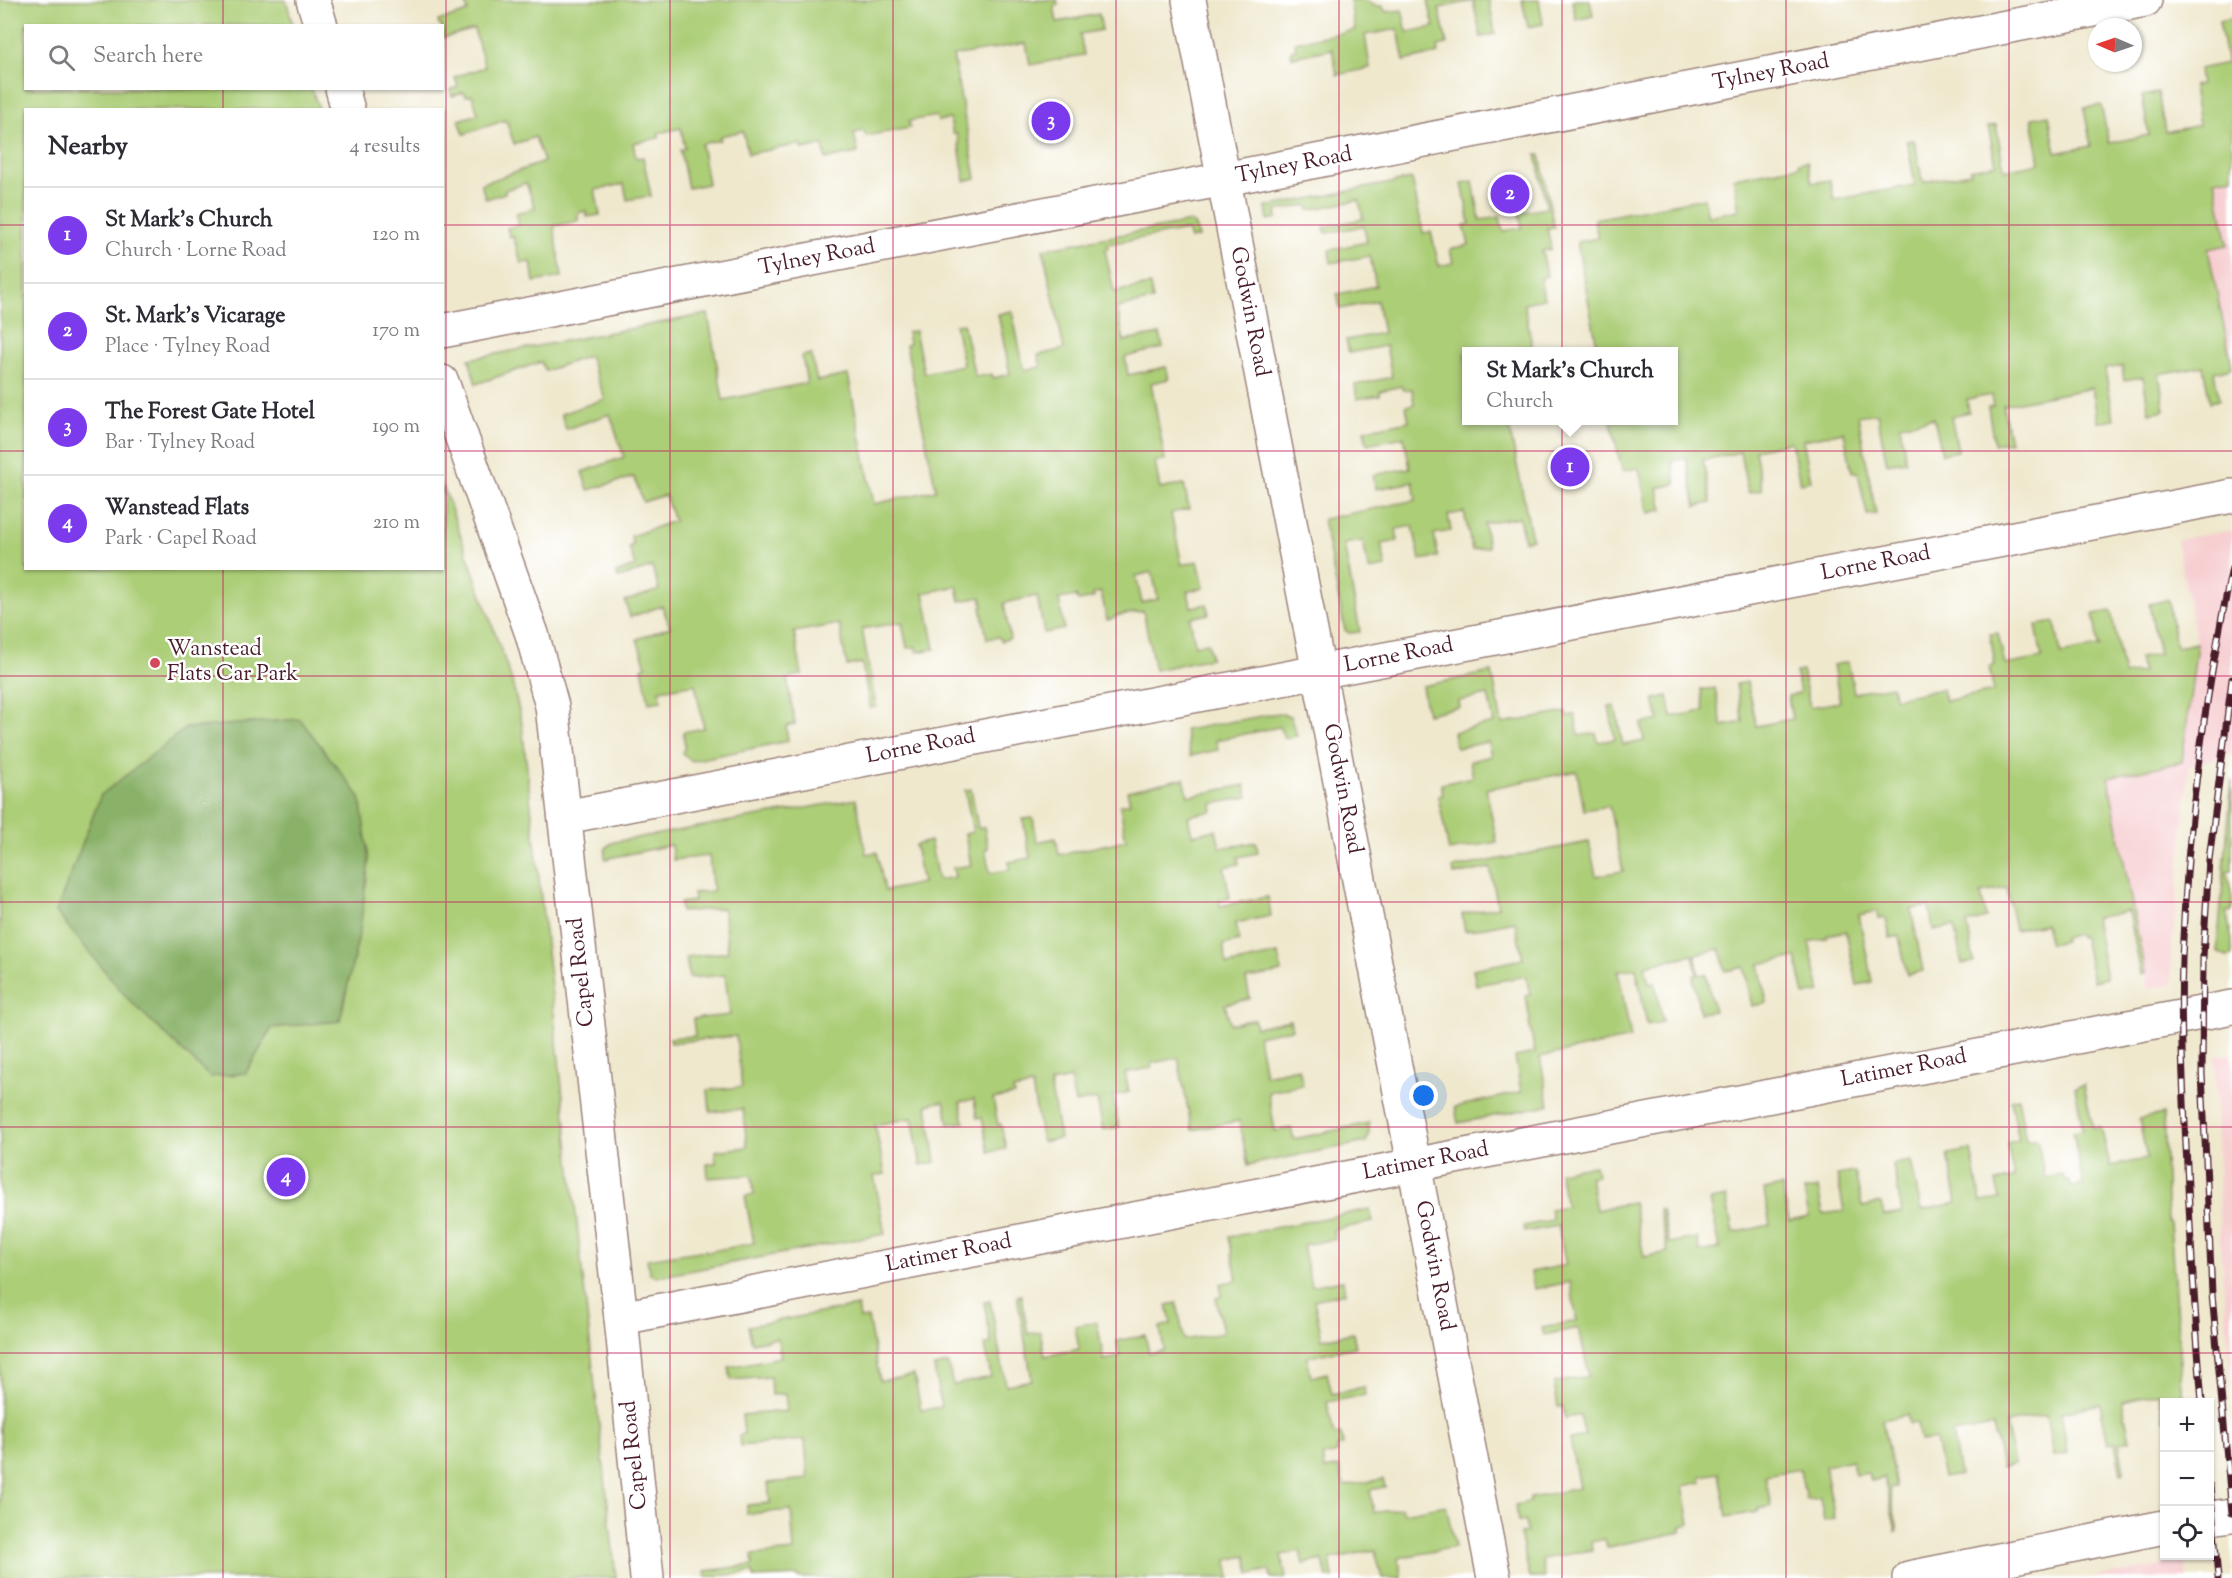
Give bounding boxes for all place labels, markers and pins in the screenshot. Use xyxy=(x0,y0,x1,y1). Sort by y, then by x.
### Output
pin: 3 xyxy=(1032,98,1070,144)
pin: 2 xyxy=(1490,172,1530,216)
pin: 1 xyxy=(1550,444,1590,490)
place label: Wanstead Flats Car Park xyxy=(167,634,298,691)
marker: Wanstead Flats Car Park xyxy=(148,656,162,670)
pin: 4 xyxy=(266,1154,306,1200)

